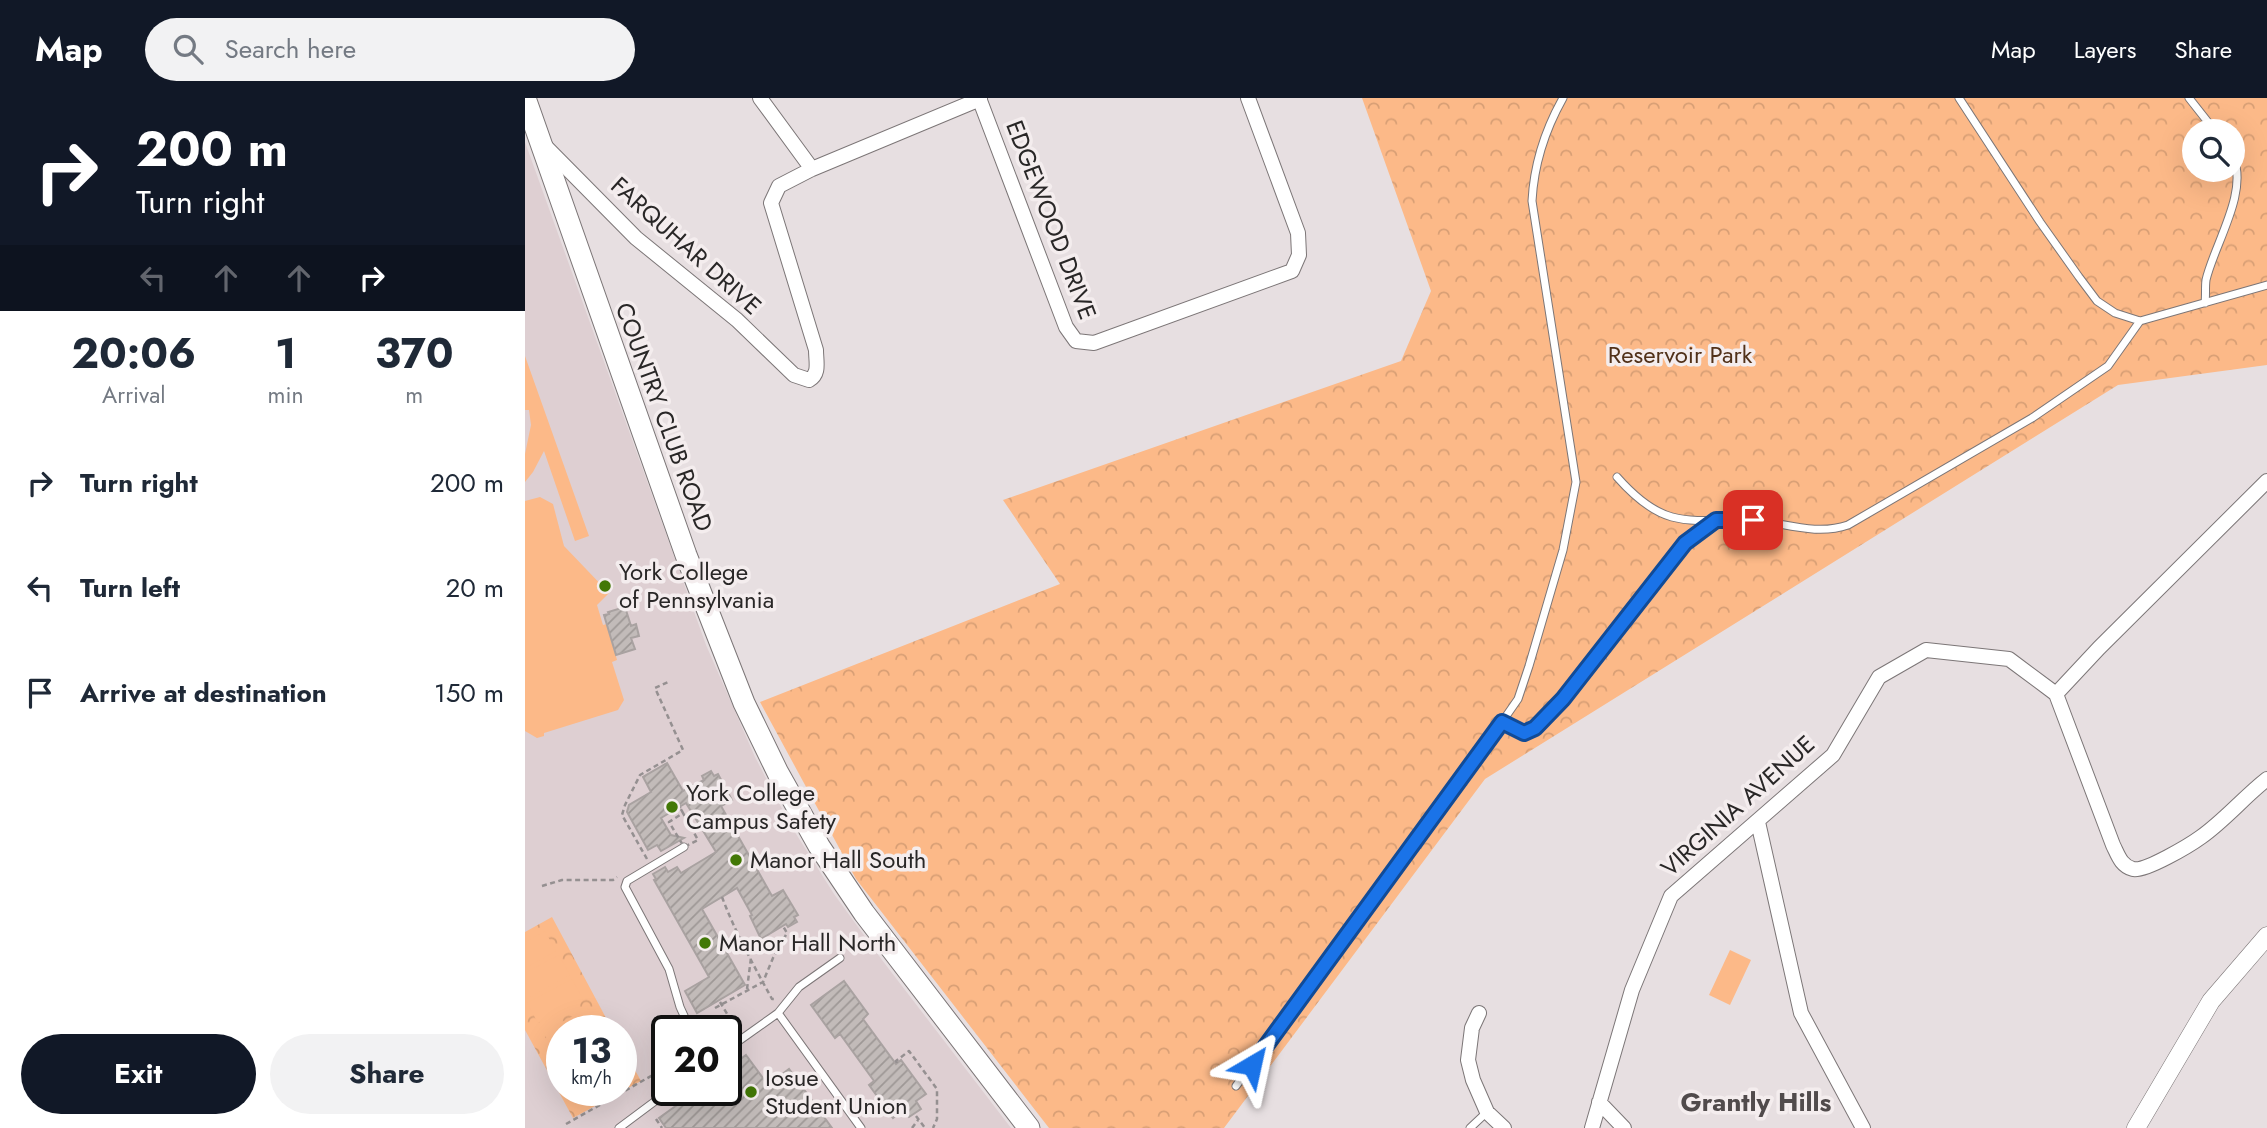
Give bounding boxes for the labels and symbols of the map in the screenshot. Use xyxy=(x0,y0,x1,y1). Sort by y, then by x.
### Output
street label: EDGEWOOD DRIVE xyxy=(997,115,1106,325)
street label: FARQUHAR DRIVE xyxy=(603,168,769,323)
street label: COUNTRY CLUB ROAD xyxy=(607,298,722,536)
park label: Reservoir Park xyxy=(1608,337,1753,372)
pin xyxy=(1723,490,1783,550)
place label: York College of Pennsylvania xyxy=(619,554,774,617)
marker: York College of Pennsylvania xyxy=(597,578,613,594)
street label: VIRGINIA AVENUE xyxy=(1653,727,1822,884)
place label: York College Campus Safety xyxy=(686,775,837,838)
marker: York College Campus Safety xyxy=(664,799,680,815)
place label: Manor Hall South xyxy=(750,842,926,877)
marker: Manor Hall South xyxy=(728,852,744,868)
place label: Manor Hall North xyxy=(719,925,896,960)
marker: Manor Hall North xyxy=(697,935,713,951)
speed limit sign: 20 xyxy=(651,1015,742,1106)
position arrow xyxy=(1215,1028,1289,1102)
place label: Iosue Student Union xyxy=(765,1060,908,1123)
district label: Grantly Hills xyxy=(1681,1083,1832,1121)
marker: Iosue Student Union xyxy=(743,1084,759,1100)

